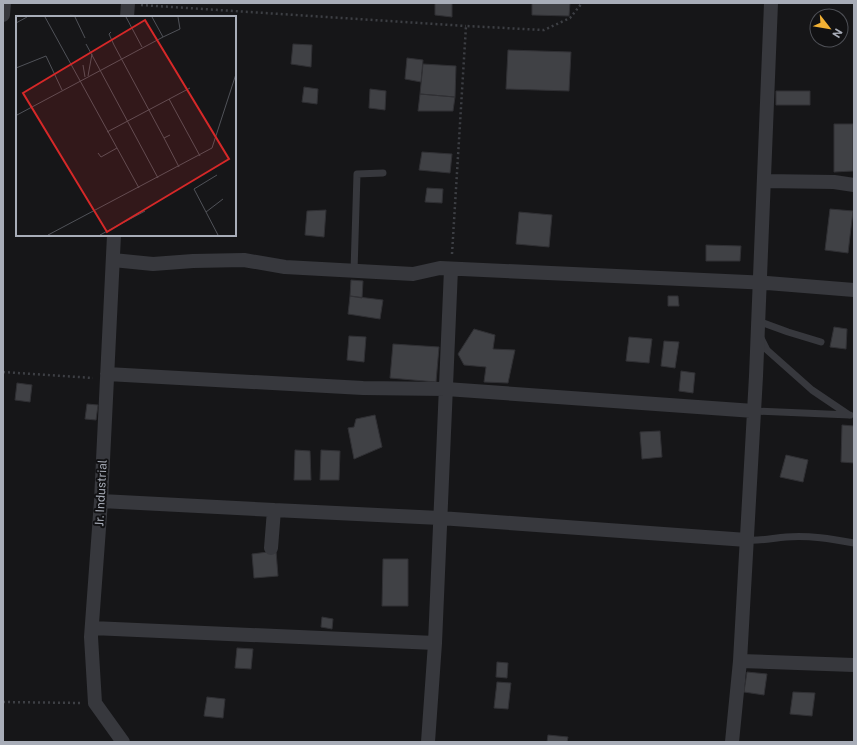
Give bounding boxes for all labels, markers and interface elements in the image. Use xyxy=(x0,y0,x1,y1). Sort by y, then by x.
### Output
north arrow xyxy=(809,8,849,48)
inset map xyxy=(16,16,236,236)
text: N xyxy=(830,26,845,40)
street label: Jr. Industrial xyxy=(92,459,110,527)

